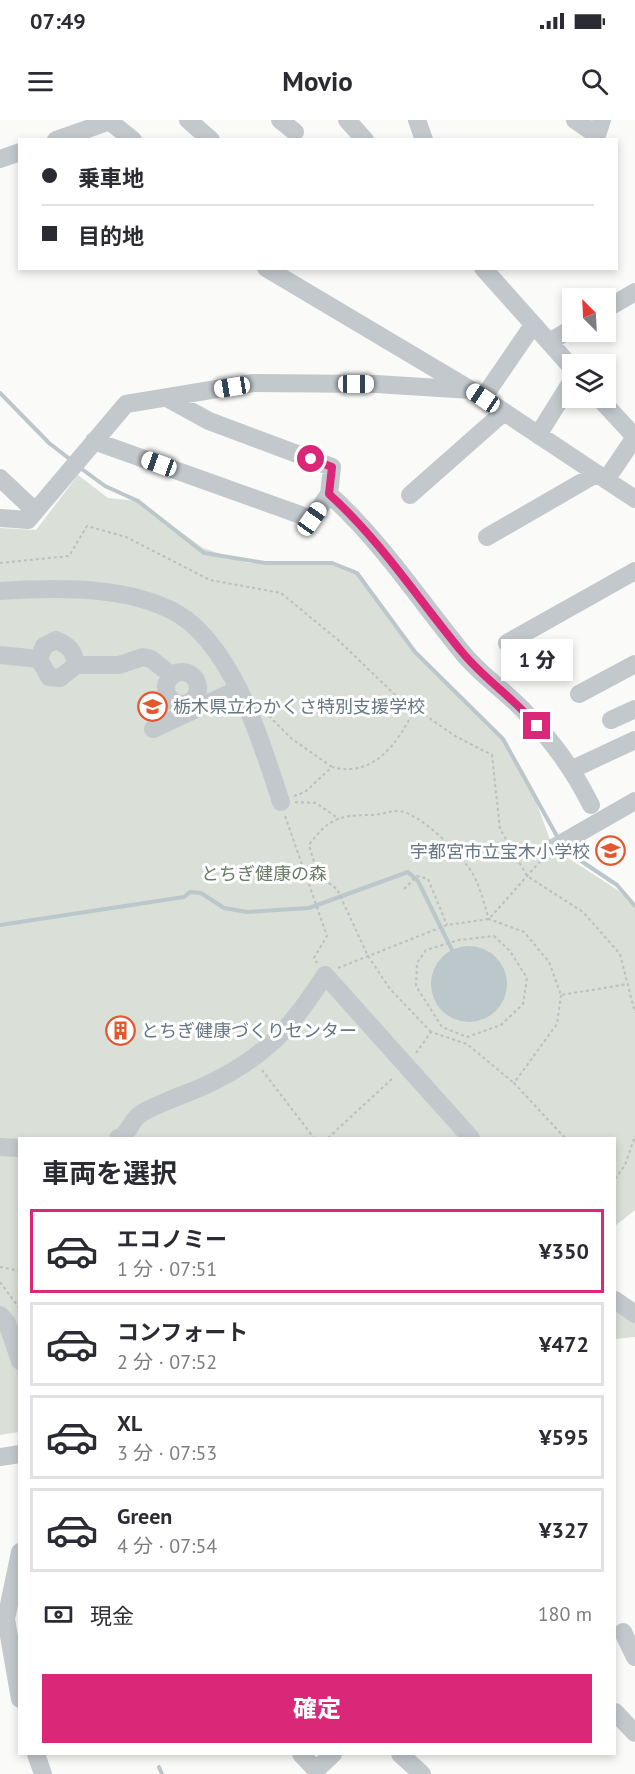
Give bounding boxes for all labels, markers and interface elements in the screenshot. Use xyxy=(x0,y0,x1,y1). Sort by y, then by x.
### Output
text: 07:49 xyxy=(30,7,86,35)
text: Movio xyxy=(282,64,353,98)
icon: menu xyxy=(24,65,57,98)
icon: search xyxy=(578,65,611,98)
text: 乗車地 xyxy=(78,164,144,192)
text: 目的地 xyxy=(78,222,144,250)
north arrow xyxy=(562,288,616,342)
map controls xyxy=(562,288,616,408)
button: layers xyxy=(562,354,616,408)
car xyxy=(213,375,251,399)
car xyxy=(338,375,374,393)
car xyxy=(463,380,503,416)
route start xyxy=(297,445,324,472)
car xyxy=(139,449,179,479)
car xyxy=(294,499,330,539)
callout: 1 分 xyxy=(501,639,573,681)
text: 1 分 xyxy=(519,647,555,673)
school or university icon: 栃木県立わかくさ特別支援学校 xyxy=(136,690,168,722)
place label: 栃木県立わかくさ特別支援学校 xyxy=(173,695,425,718)
route end xyxy=(523,712,550,739)
school or university icon: 宇都宮市立宝木小学校 xyxy=(595,835,627,867)
place label: 宇都宮市立宝木小学校 xyxy=(410,840,590,863)
park label: とちぎ健康の森 xyxy=(201,862,327,885)
building icon: とちぎ健康づくりセンター xyxy=(104,1014,136,1046)
place label: とちぎ健康づくりセンター xyxy=(141,1019,357,1042)
text: 車両を選択 xyxy=(42,1156,177,1190)
icon: car xyxy=(45,1224,99,1278)
text: エコノミー xyxy=(117,1225,227,1253)
text: ¥350 xyxy=(539,1237,589,1265)
text: 1 分 · 07:51 xyxy=(117,1256,217,1282)
icon: car xyxy=(45,1317,99,1371)
text: コンフォート xyxy=(117,1318,248,1346)
text: ¥472 xyxy=(539,1330,589,1358)
text: 2 分 · 07:52 xyxy=(117,1349,217,1375)
text: XL xyxy=(117,1409,142,1437)
icon: car xyxy=(45,1410,99,1464)
text: ¥595 xyxy=(539,1423,589,1451)
text: 3 分 · 07:53 xyxy=(117,1440,217,1466)
text: Green xyxy=(117,1502,172,1530)
icon: car xyxy=(45,1503,99,1557)
text: ¥327 xyxy=(539,1516,589,1544)
text: 4 分 · 07:54 xyxy=(117,1533,217,1559)
icon: cash xyxy=(42,1598,75,1631)
text: 180 m xyxy=(538,1601,592,1627)
text: 現金 xyxy=(90,1602,134,1630)
button: 確定 xyxy=(42,1674,592,1743)

